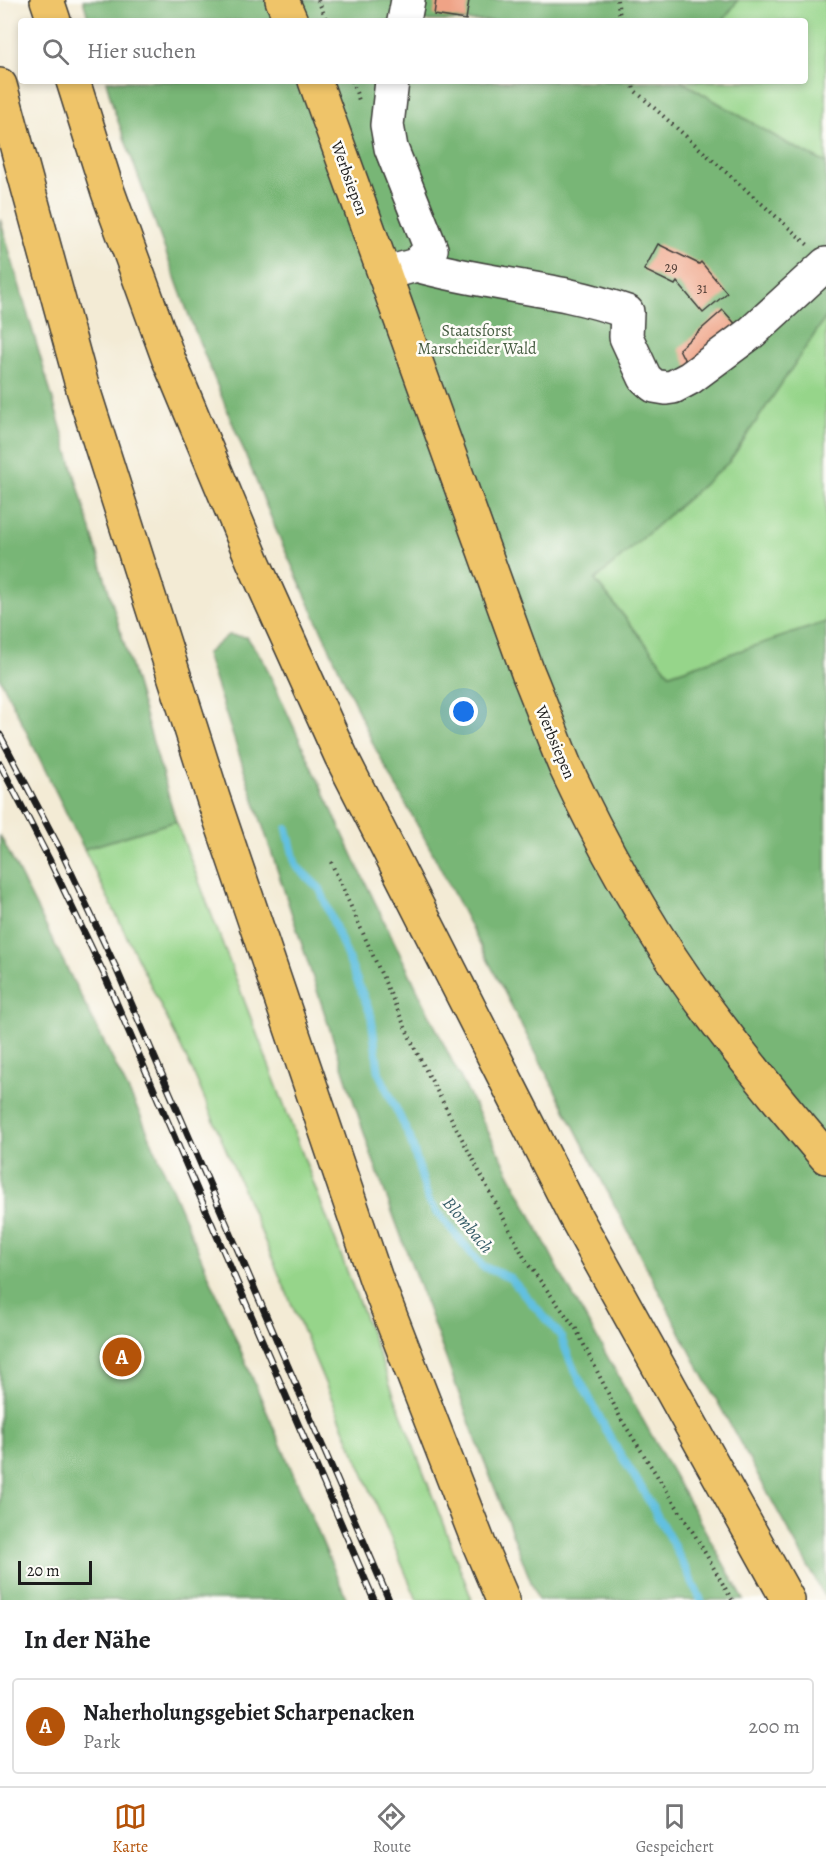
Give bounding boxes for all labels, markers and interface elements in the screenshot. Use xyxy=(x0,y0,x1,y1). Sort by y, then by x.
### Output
search box xyxy=(18,18,808,84)
icon: search xyxy=(39,35,72,68)
text: Hier suchen xyxy=(87,36,196,66)
street label: Werbsiepen xyxy=(325,137,373,219)
house number: 29 xyxy=(664,258,678,277)
house number: 31 xyxy=(697,279,708,298)
park label: Staatsforst Marscheider Wald xyxy=(417,320,537,360)
your location xyxy=(449,697,478,726)
street label: Werbsiepen xyxy=(529,701,580,783)
water label: Blombach xyxy=(437,1192,499,1258)
pin: A xyxy=(102,1334,142,1380)
scale bar xyxy=(18,1558,92,1586)
text: 20 m xyxy=(27,1560,60,1582)
text: In der Nähe xyxy=(24,1622,151,1657)
text: Naherholungsgebiet Scharpenacken xyxy=(83,1698,415,1728)
text: A xyxy=(39,1713,52,1740)
text: 200 m xyxy=(749,1713,800,1740)
text: Park xyxy=(83,1728,121,1755)
tab: Karte xyxy=(112,1800,148,1858)
tab: Route xyxy=(373,1800,411,1858)
tab: Gespeichert xyxy=(636,1800,714,1858)

